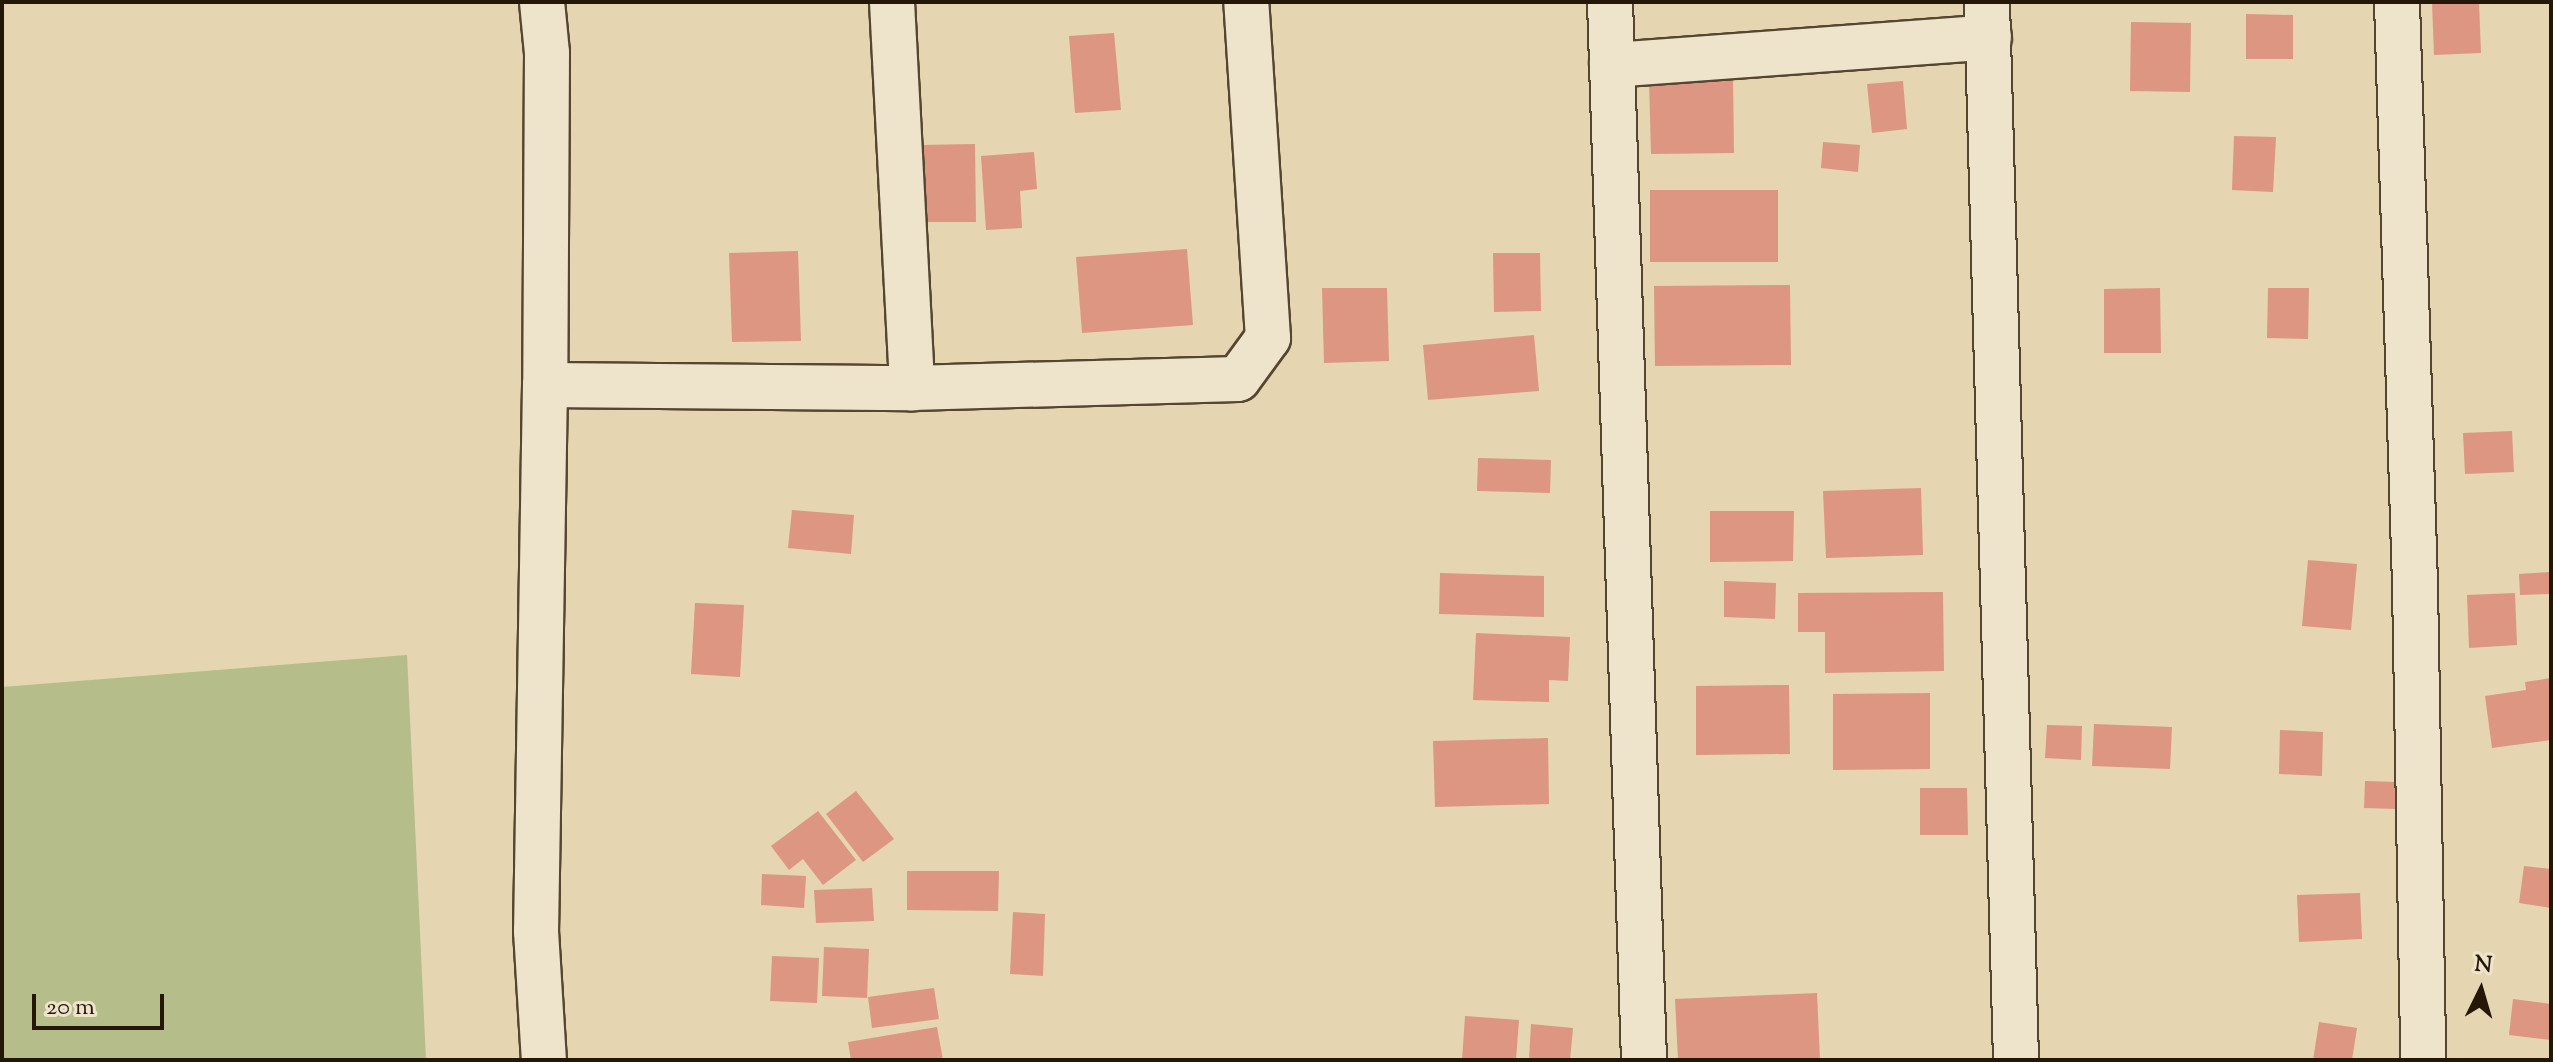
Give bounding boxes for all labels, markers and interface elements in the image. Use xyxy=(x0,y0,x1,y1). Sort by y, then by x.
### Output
text: N xyxy=(2473,949,2493,983)
north arrow xyxy=(2441,950,2521,1030)
scale bar xyxy=(36,978,168,1028)
text: 20 m xyxy=(46,991,95,1025)

